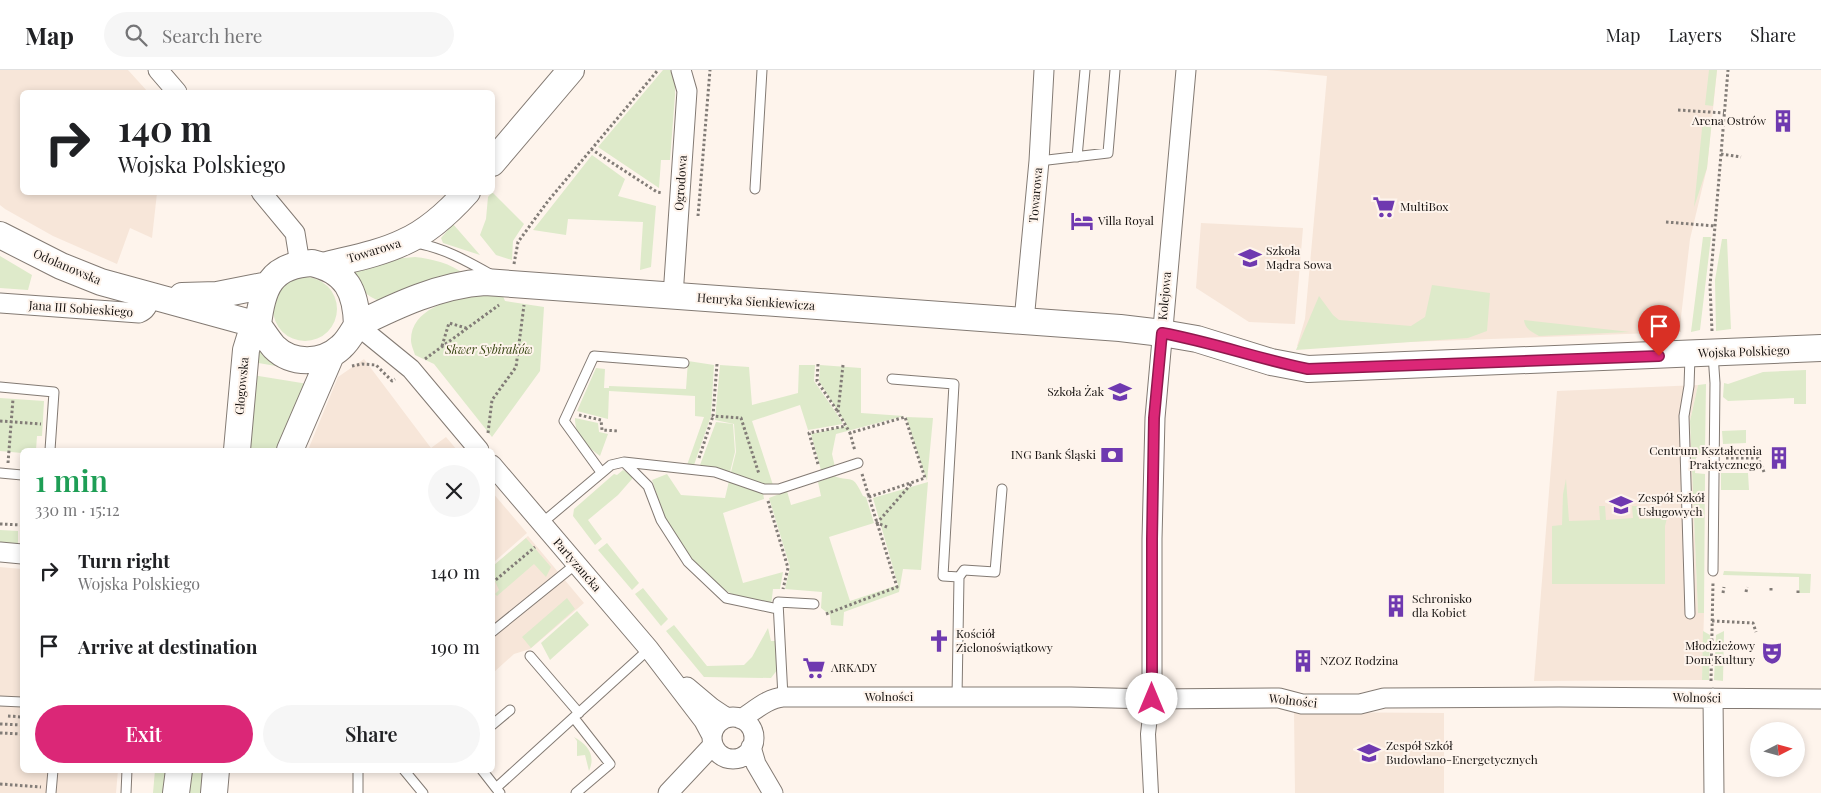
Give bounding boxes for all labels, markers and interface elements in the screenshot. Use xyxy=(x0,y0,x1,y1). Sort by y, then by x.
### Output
search box xyxy=(104,12,454,57)
text: Map xyxy=(25,19,74,51)
icon: search xyxy=(122,21,150,49)
text: Search here xyxy=(162,22,262,48)
text: Map xyxy=(1605,23,1640,47)
text: Layers xyxy=(1668,23,1722,47)
text: Share xyxy=(1750,23,1796,47)
text: 140 m xyxy=(118,104,212,151)
building icon: Arena Ostrów xyxy=(1770,108,1796,134)
icon: right xyxy=(35,110,100,175)
place label: Arena Ostrów xyxy=(1691,112,1767,128)
text: Wojska Polskiego xyxy=(118,149,286,179)
street label: Ogrodowa xyxy=(670,155,690,211)
street label: Towarowa xyxy=(1025,167,1045,223)
supermarket icon: MultiBox xyxy=(1371,194,1397,220)
place label: MultiBox xyxy=(1400,198,1449,214)
hotel icon: Villa Royal xyxy=(1069,208,1095,234)
place label: Villa Royal xyxy=(1097,212,1155,228)
street label: Towarowa xyxy=(345,234,403,266)
place label: Szkoła Mądra Sowa xyxy=(1266,242,1332,272)
street label: Odolanowska xyxy=(31,245,104,288)
school or university icon: Szkoła Mądra Sowa xyxy=(1237,245,1263,271)
street label: Kolejowa xyxy=(1154,271,1174,321)
street label: Henryka Sienkiewicza xyxy=(697,289,816,313)
street label: Jana III Sobieskiego xyxy=(27,296,134,320)
pin xyxy=(1638,305,1680,356)
icon: arrive xyxy=(1645,312,1673,340)
park label: Skwer Sybiraków xyxy=(444,341,533,357)
street label: Wojska Polskiego xyxy=(1697,341,1790,361)
street label: Głogowska xyxy=(231,356,252,415)
school or university icon: Szkoła Żak xyxy=(1107,379,1133,405)
place label: Szkoła Żak xyxy=(1047,383,1104,399)
bank icon: ING Bank Śląski xyxy=(1099,442,1125,468)
place label: Centrum Kształcenia Praktycznego xyxy=(1649,442,1762,472)
building icon: Centrum Kształcenia Praktycznego xyxy=(1766,445,1792,471)
place label: ING Bank Śląski xyxy=(1011,446,1096,462)
text: 1 min xyxy=(35,460,108,500)
button: close xyxy=(428,465,480,517)
place label: Zespół Szkół Usługowych xyxy=(1638,489,1705,519)
school or university icon: Zespół Szkół Usługowych xyxy=(1608,492,1634,518)
text: 330 m · 15:12 xyxy=(35,499,120,520)
street label: Partyzancka xyxy=(550,534,605,594)
text: Turn right xyxy=(78,547,170,573)
icon: right xyxy=(35,557,63,585)
text: 140 m xyxy=(431,558,480,584)
text: Wojska Polskiego xyxy=(78,573,200,594)
place label: Schronisko dla Kobiet xyxy=(1412,590,1472,620)
building icon: Schronisko dla Kobiet xyxy=(1383,593,1409,619)
place label: Kościół Zielonoświątkowy xyxy=(956,625,1053,655)
church icon: Kościół Zielonoświątkowy xyxy=(926,628,952,654)
icon: arrive xyxy=(35,632,63,660)
text: Arrive at destination xyxy=(78,633,258,659)
text: 190 m xyxy=(430,633,480,659)
place label: Młodzieżowy Dom Kultury xyxy=(1685,637,1755,667)
theatre icon: Młodzieżowy Dom Kultury xyxy=(1759,640,1785,666)
building icon: NZOZ Rodzina xyxy=(1290,648,1316,674)
place label: NZOZ Rodzina xyxy=(1320,652,1398,668)
supermarket icon: ARKADY xyxy=(801,655,827,681)
place label: ARKADY xyxy=(830,659,878,675)
position arrow xyxy=(1125,672,1177,724)
street label: Wolności xyxy=(864,688,914,704)
street label: Wolności xyxy=(1267,689,1318,711)
street label: Wolności xyxy=(1672,689,1722,705)
button: Exit xyxy=(35,705,253,763)
button: Share xyxy=(263,705,480,763)
north arrow xyxy=(1750,722,1805,778)
map controls xyxy=(1750,722,1805,777)
place label: Zespół Szkół Budowlano-Energetycznych xyxy=(1386,737,1538,767)
school or university icon: Zespół Szkół Budowlano-Energetycznych xyxy=(1356,740,1382,766)

